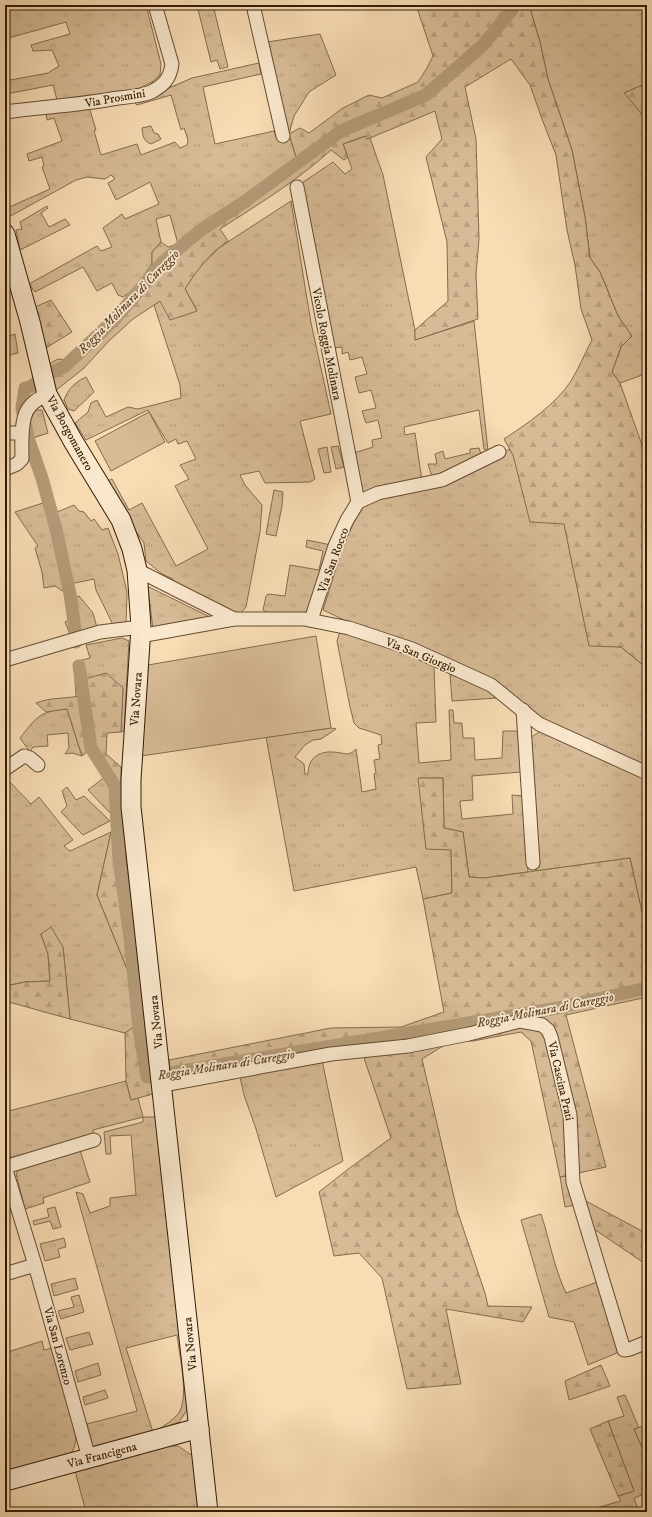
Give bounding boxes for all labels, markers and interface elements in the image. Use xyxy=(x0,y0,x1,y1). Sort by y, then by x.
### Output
street label: Via Prosmini xyxy=(83,86,146,111)
water label: Roggia Molinara di Cureggio xyxy=(74,246,183,358)
street label: Vicolo Roggia Molinara xyxy=(308,286,345,402)
street label: Via Borgomanero xyxy=(42,392,96,473)
street label: Via San Rocco xyxy=(314,525,352,596)
street label: Via San Giorgio xyxy=(382,634,459,677)
street label: Via Novara xyxy=(127,671,146,727)
water label: Roggia Molinara di Cureggio xyxy=(474,989,615,1031)
street label: Via Novara xyxy=(146,994,167,1050)
street label: Via Cascina Prati xyxy=(544,1039,577,1122)
water label: Roggia Molinara di Cureggio xyxy=(155,1046,296,1084)
street label: Via San Lorenzo xyxy=(40,1305,75,1387)
street label: Via Novara xyxy=(180,1316,201,1372)
street label: Via Francigena xyxy=(65,1439,139,1472)

